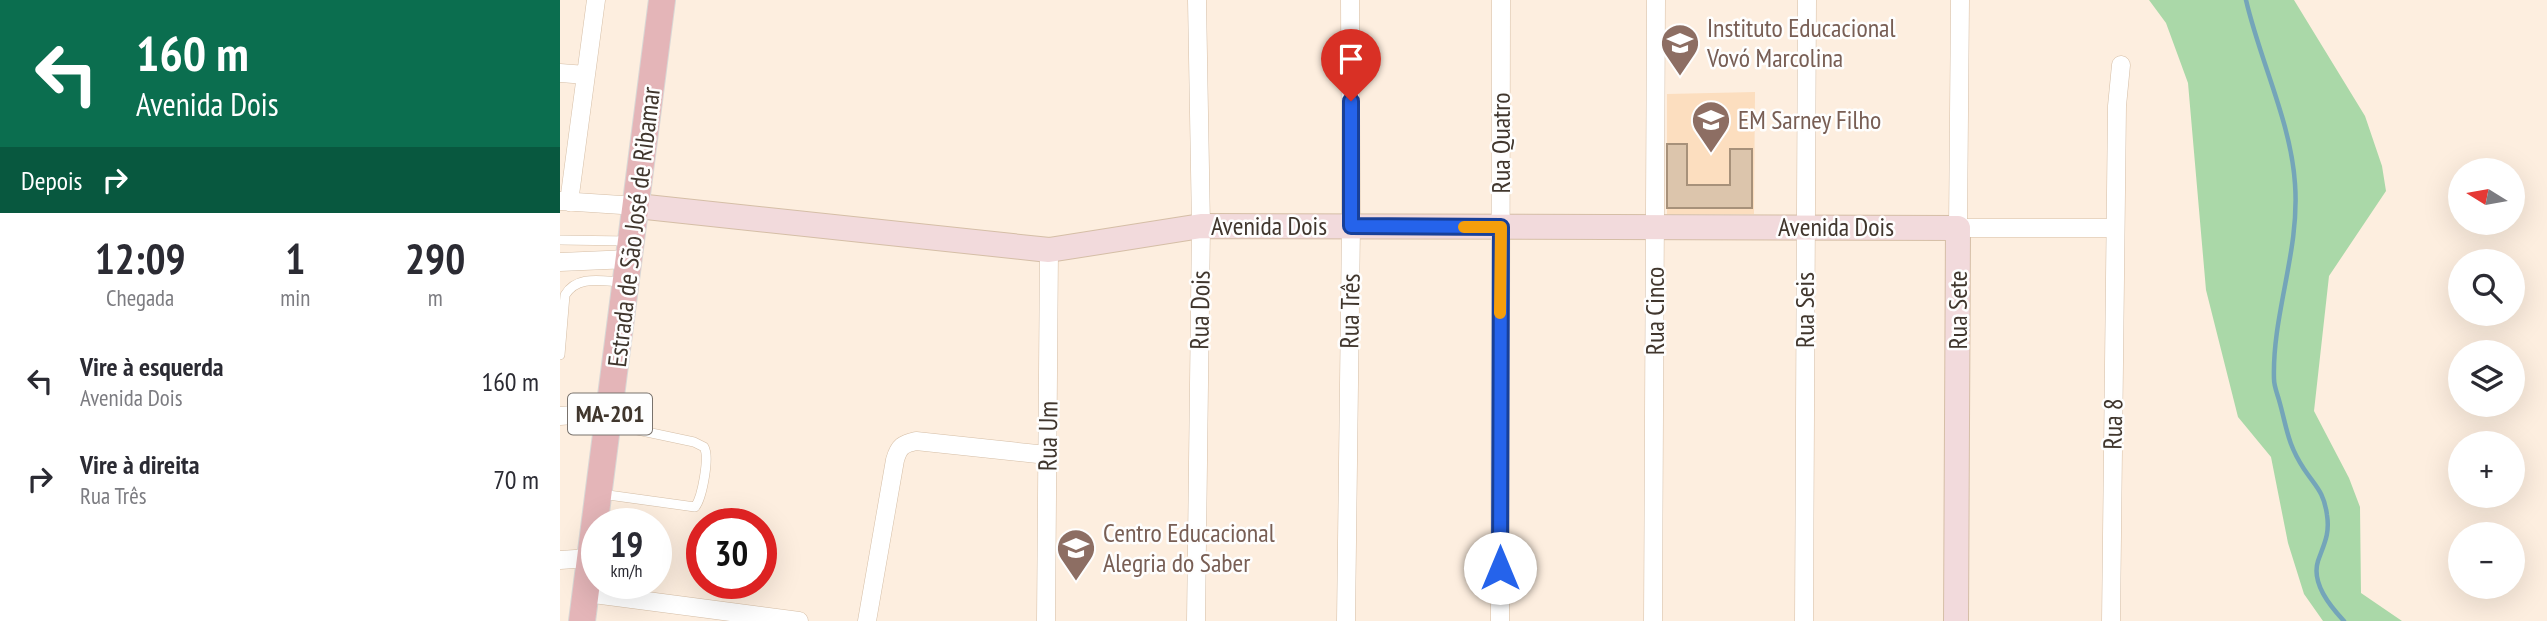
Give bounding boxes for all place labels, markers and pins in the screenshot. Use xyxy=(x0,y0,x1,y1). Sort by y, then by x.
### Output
place label: Instituto Educacional Vovó Marcolina xyxy=(1706,11,1896,74)
school or university icon: Instituto Educacional Vovó Marcolina xyxy=(1659,22,1701,77)
pin xyxy=(1321,29,1381,101)
school or university icon: EM Sarney Filho xyxy=(1690,99,1732,154)
place label: EM Sarney Filho xyxy=(1738,103,1881,136)
place label: Centro Educacional Alegria do Saber xyxy=(1103,516,1275,579)
school or university icon: Centro Educacional Alegria do Saber xyxy=(1055,527,1097,582)

